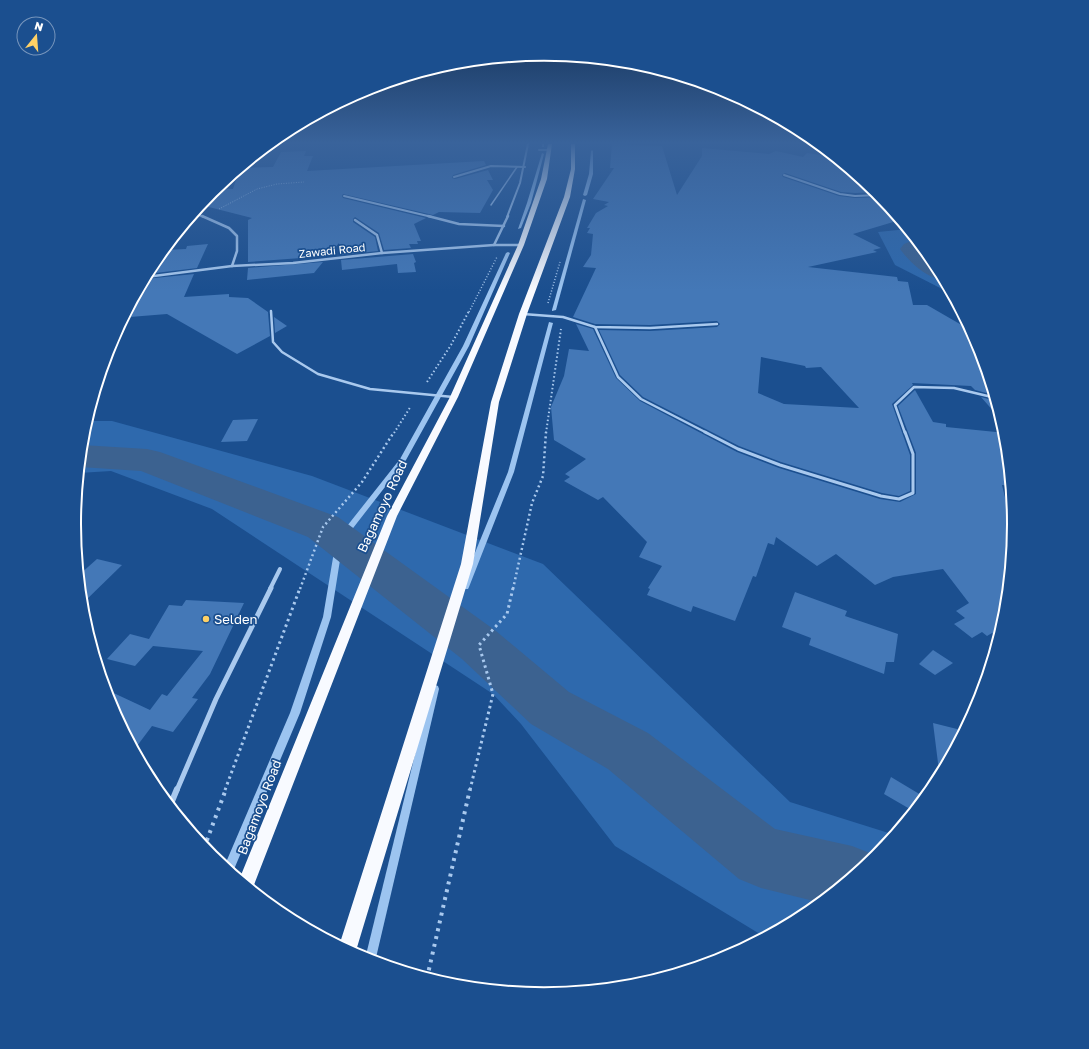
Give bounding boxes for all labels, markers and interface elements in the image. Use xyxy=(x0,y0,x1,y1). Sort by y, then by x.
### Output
north arrow xyxy=(16,16,56,56)
text: N xyxy=(33,19,45,33)
street label: Zawadi Road xyxy=(298,240,366,260)
street label: Bagamoyo Road xyxy=(354,457,410,555)
place label: Selden xyxy=(214,611,257,627)
marker: Selden xyxy=(201,614,211,624)
street label: Bagamoyo Road xyxy=(234,757,284,857)

